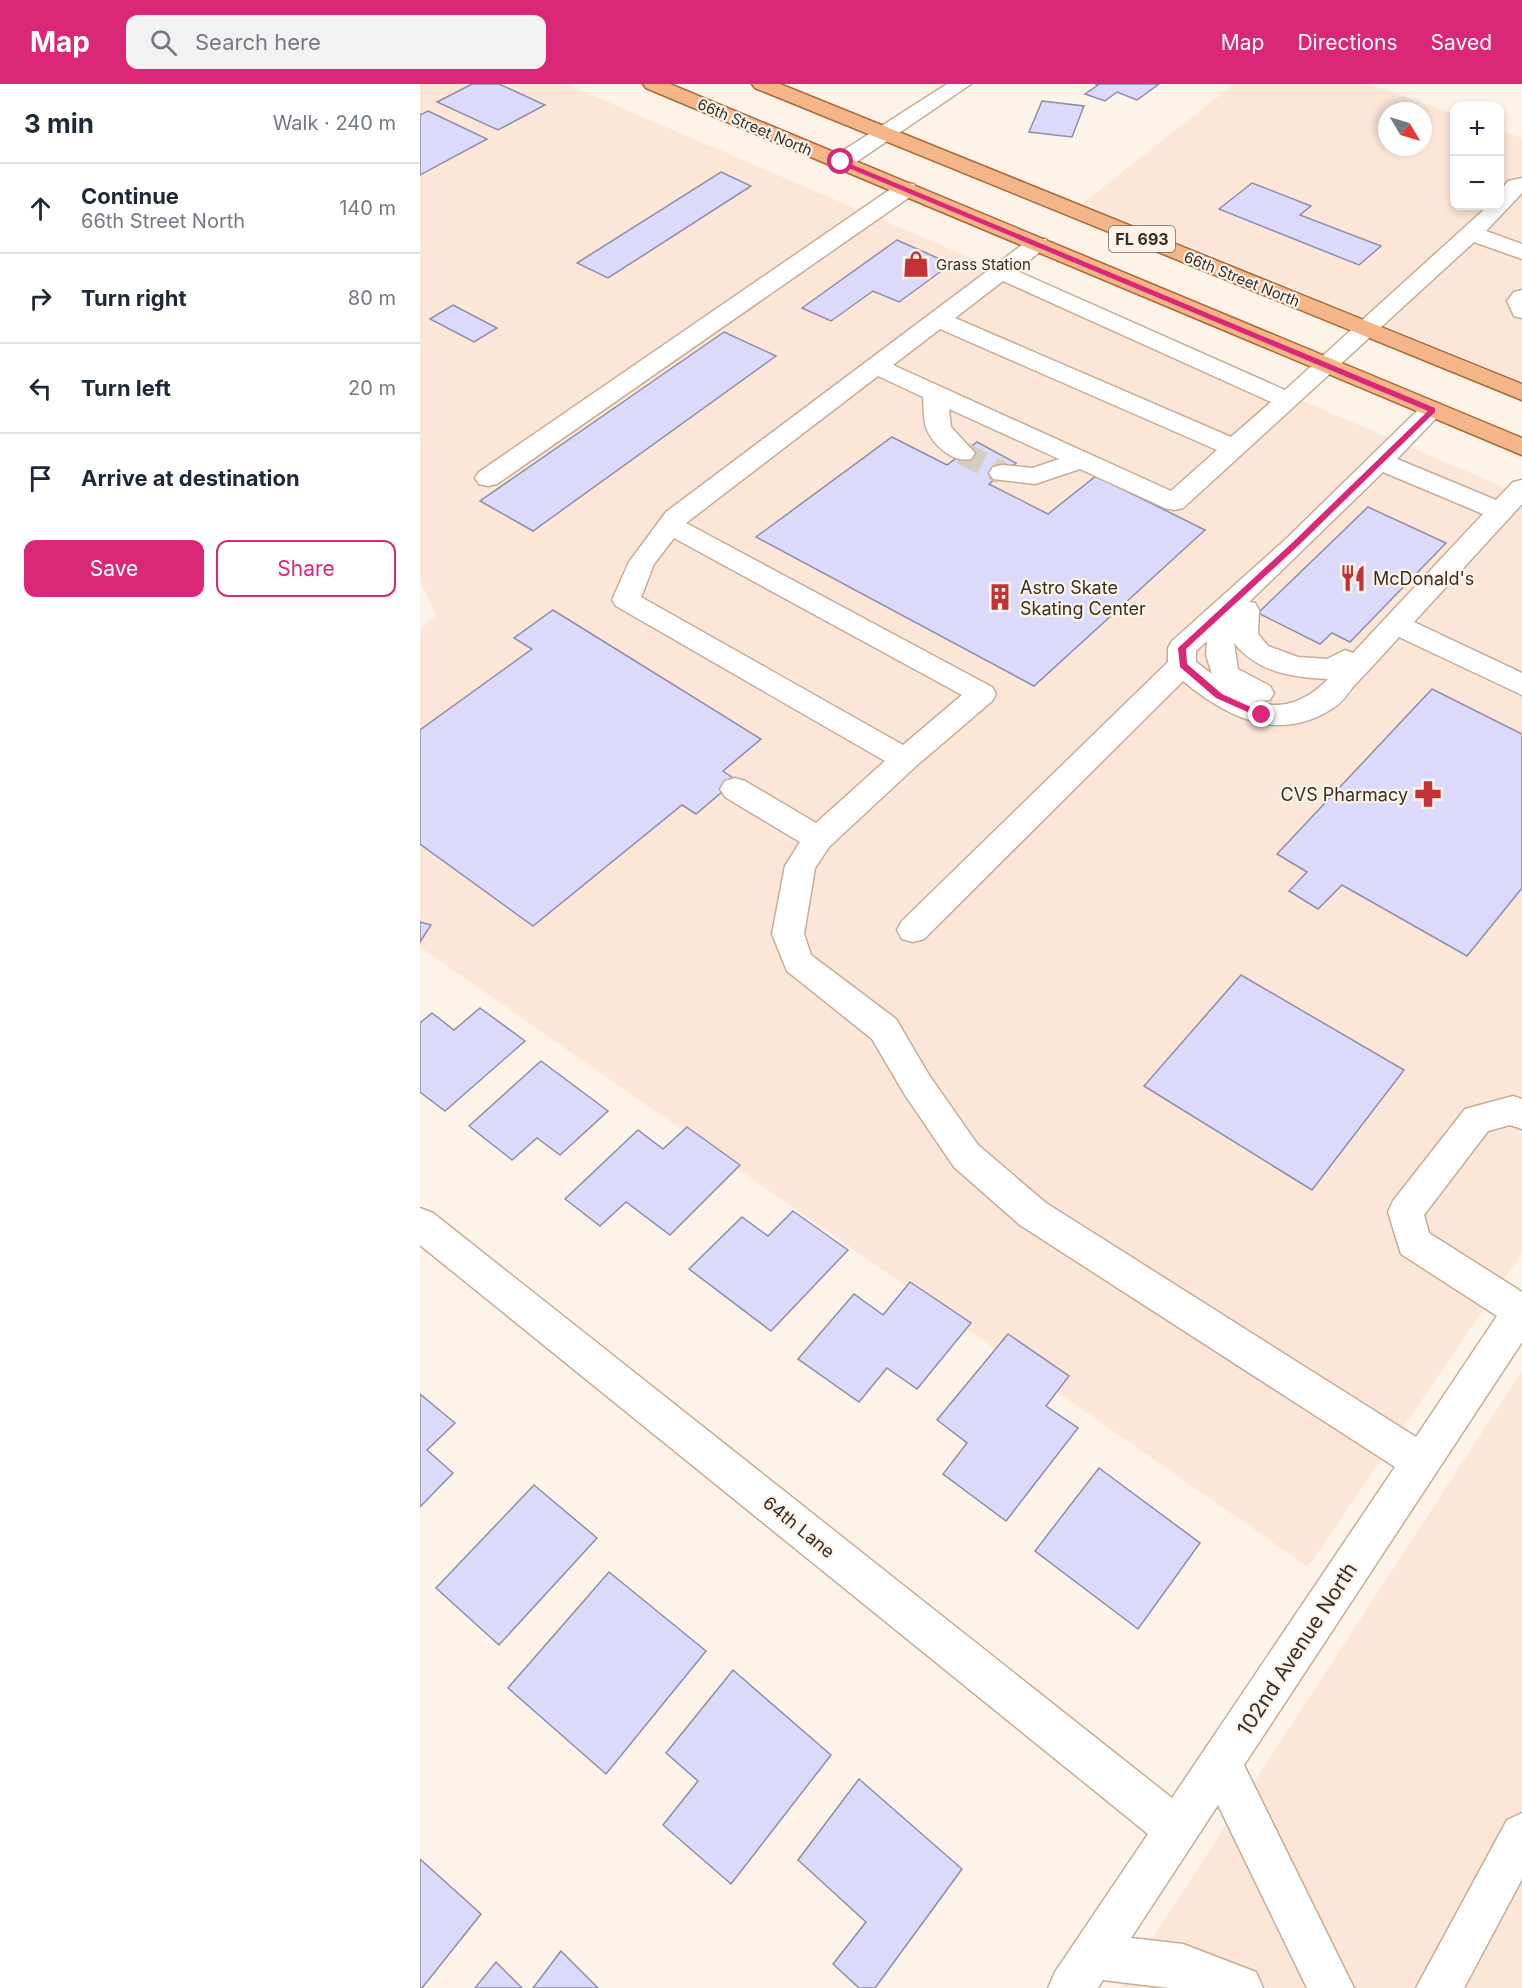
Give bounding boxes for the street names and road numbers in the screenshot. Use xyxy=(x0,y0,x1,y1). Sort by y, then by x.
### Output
street label: 66th Street North xyxy=(695,94,815,160)
road number: FL 693 xyxy=(1109,226,1175,252)
street label: 66th Street North xyxy=(1181,247,1303,311)
street label: 64th Lane xyxy=(759,1492,839,1562)
street label: 102nd Avenue North xyxy=(1232,1558,1362,1740)

